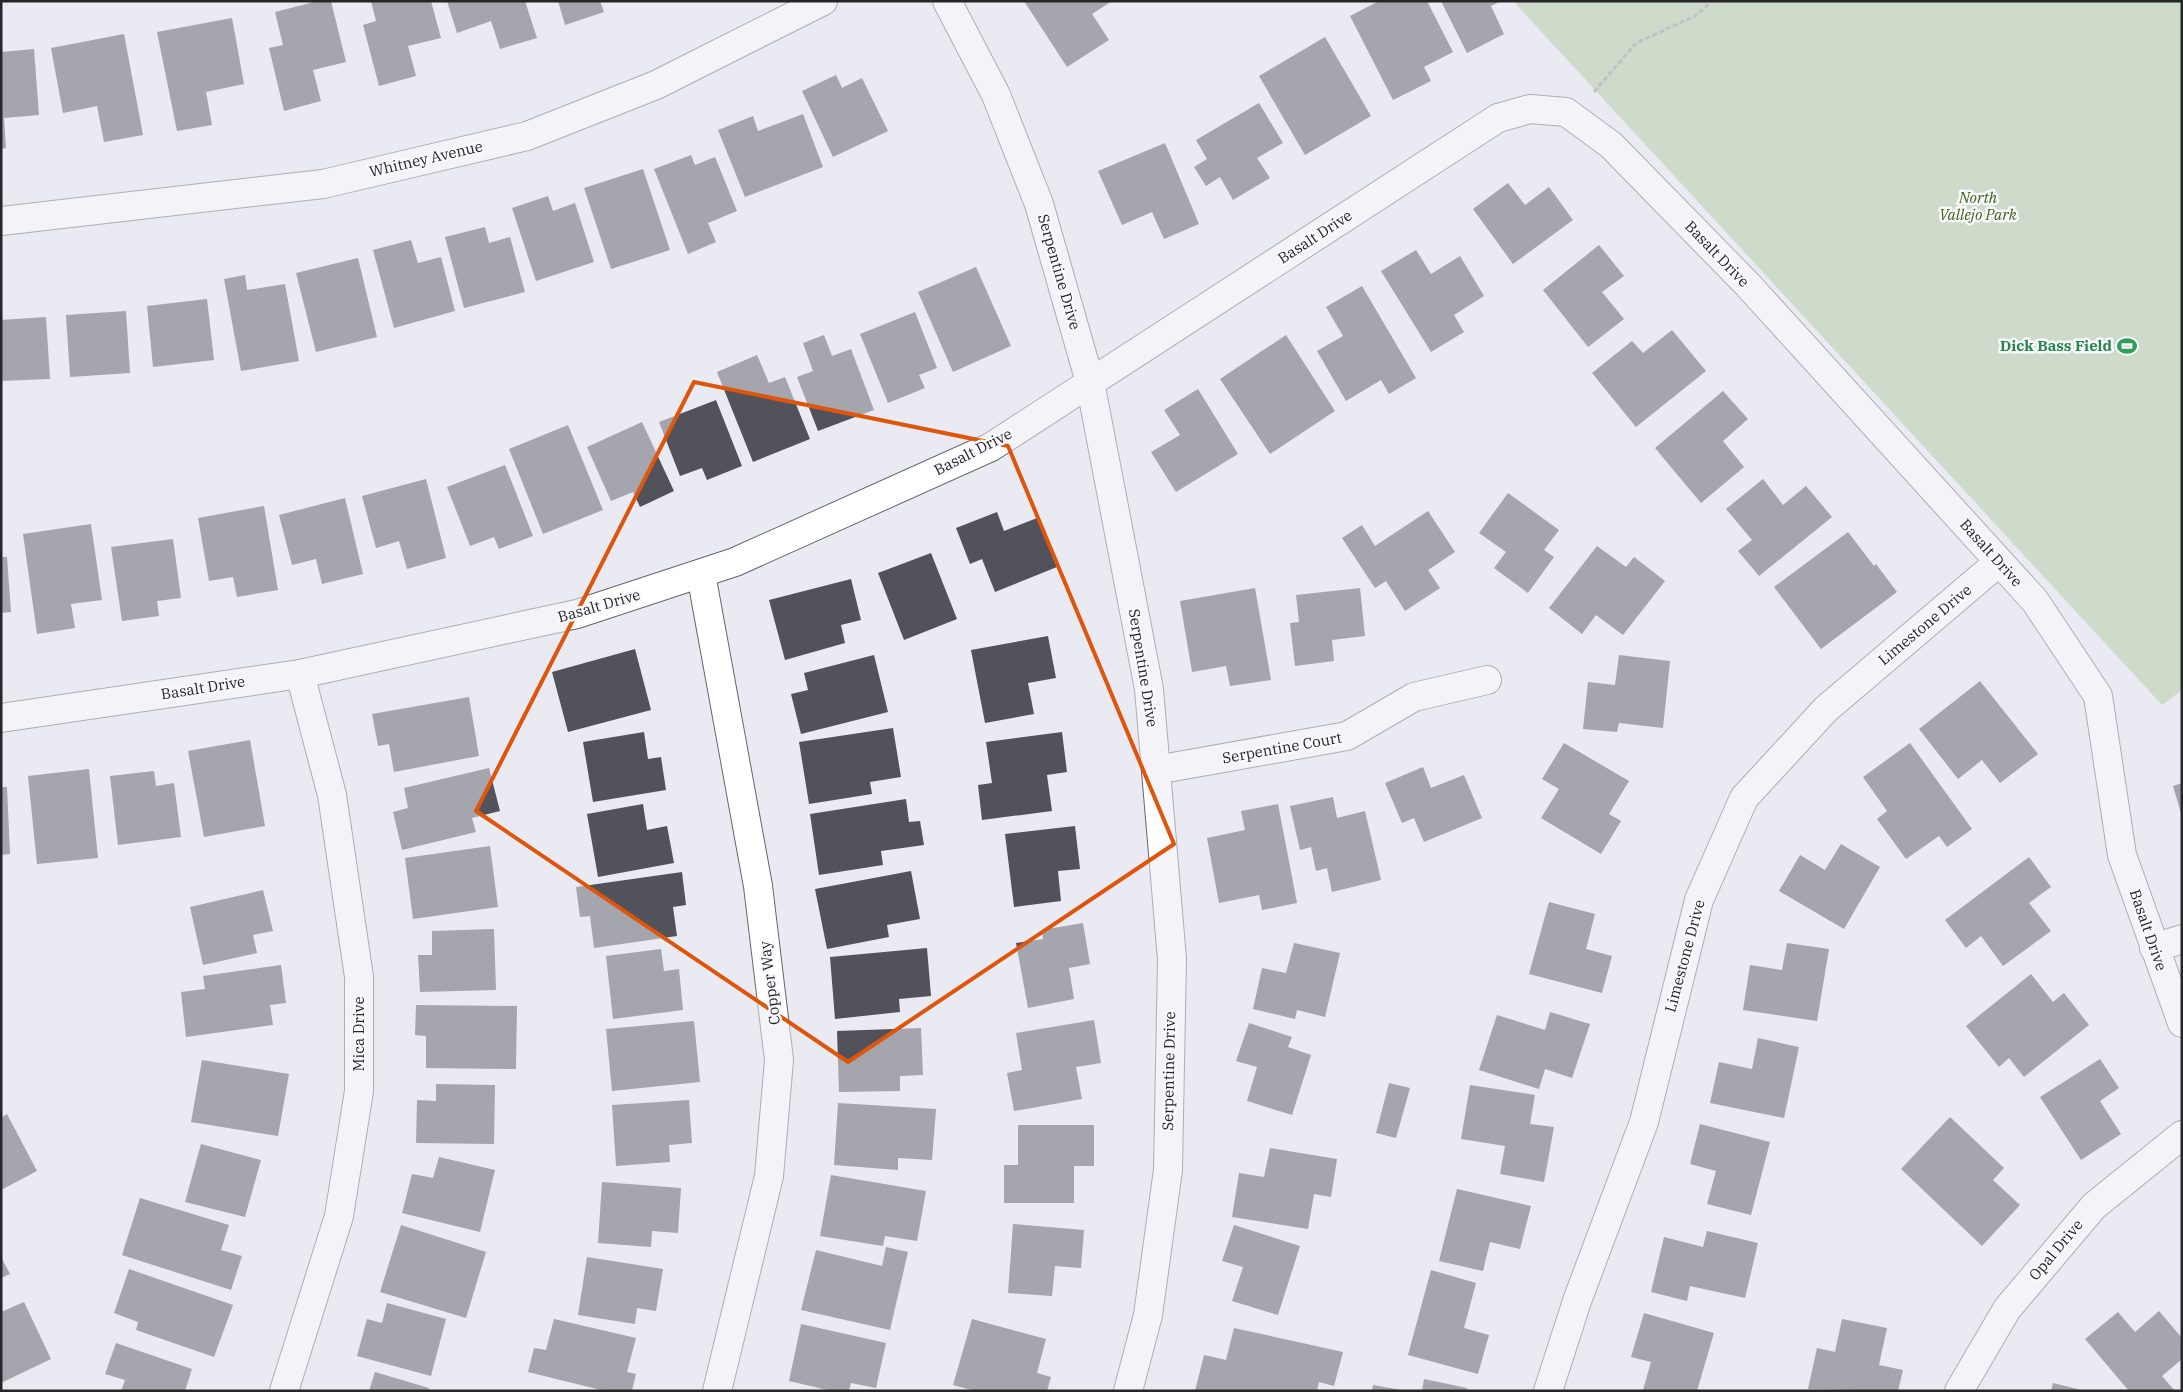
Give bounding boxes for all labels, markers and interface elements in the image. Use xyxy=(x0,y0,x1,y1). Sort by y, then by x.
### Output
street label: Whitney Avenue xyxy=(367,136,484,181)
park label: North Vallejo Park xyxy=(1939,188,2017,224)
street label: Basalt Drive xyxy=(1274,205,1355,268)
street label: Serpentine Drive xyxy=(1034,212,1085,332)
street label: Basalt Drive xyxy=(1681,217,1754,291)
sports icon: Dick Bass Field xyxy=(2116,335,2138,357)
place label: Dick Bass Field xyxy=(2000,336,2113,355)
street label: Basalt Drive xyxy=(931,424,1015,479)
street label: Basalt Drive xyxy=(1956,515,2027,591)
street label: Limestone Drive xyxy=(1874,580,1975,669)
street label: Basalt Drive xyxy=(555,585,642,626)
street label: Serpentine Drive xyxy=(1125,607,1162,728)
street label: Basalt Drive xyxy=(160,671,246,704)
street label: Serpentine Court xyxy=(1221,728,1343,767)
street label: Basalt Drive xyxy=(2126,887,2171,973)
street label: Limestone Drive xyxy=(1660,897,1709,1014)
street label: Copper Way xyxy=(755,940,784,1026)
street label: Mica Drive xyxy=(349,996,368,1072)
street label: Serpentine Drive xyxy=(1158,1011,1179,1131)
street label: Opal Drive xyxy=(2025,1215,2087,1284)

